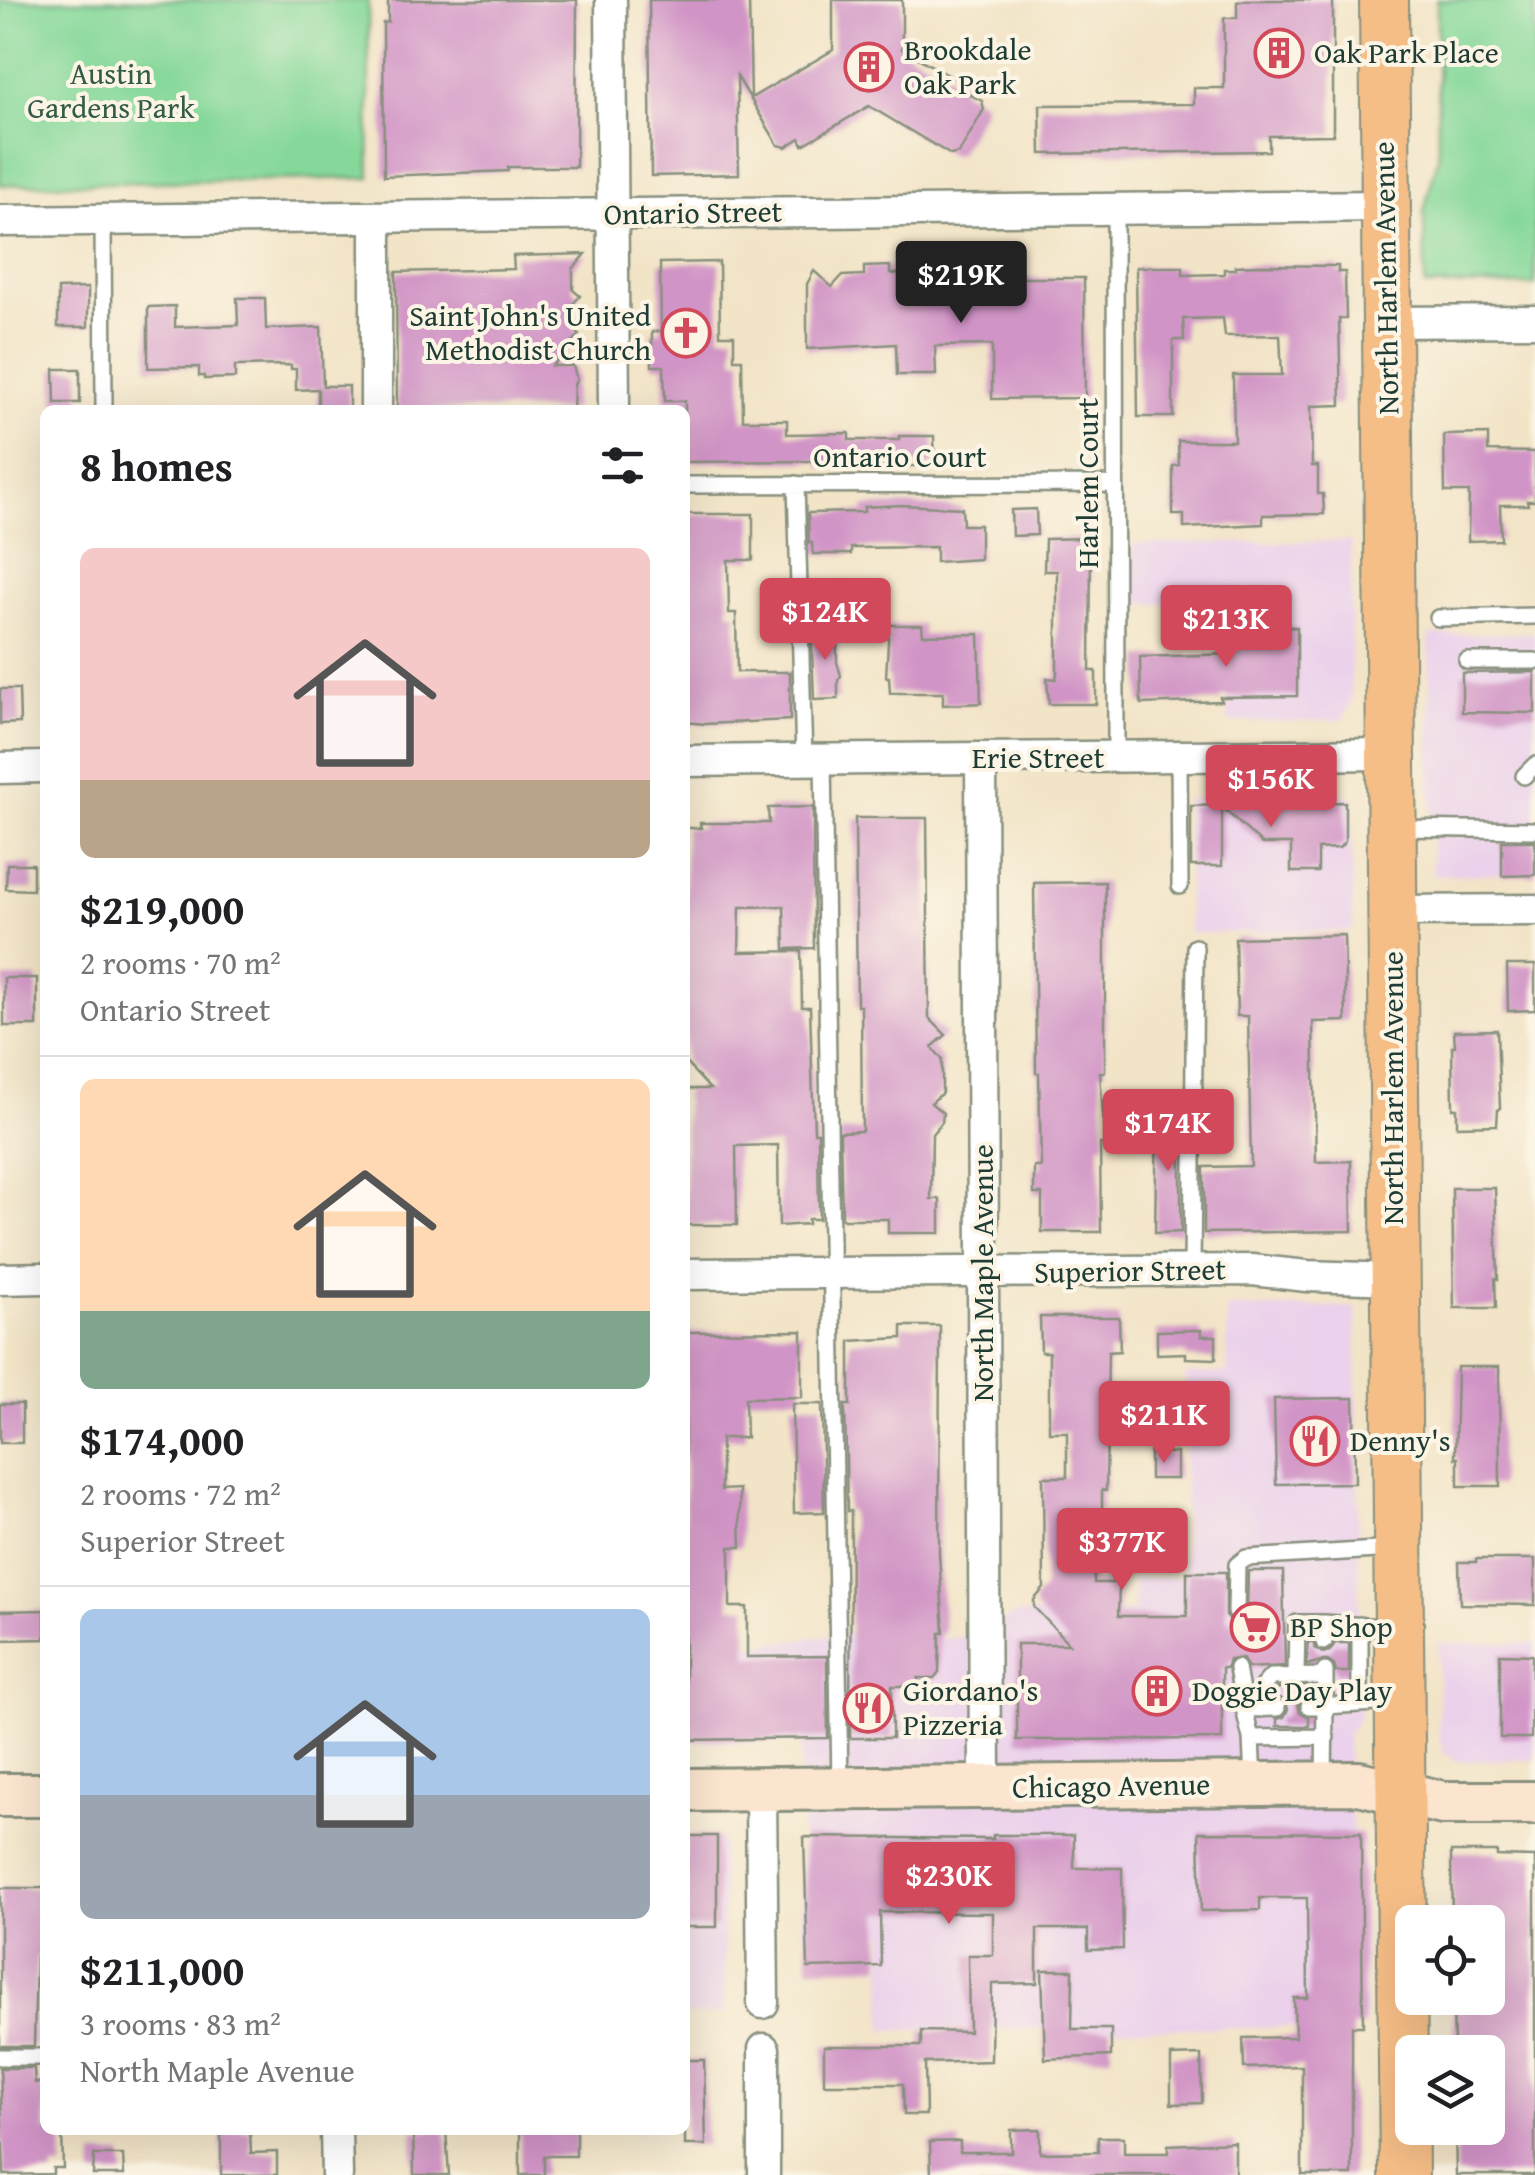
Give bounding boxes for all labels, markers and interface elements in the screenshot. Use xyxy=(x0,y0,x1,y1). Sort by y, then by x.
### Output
place label: Brookdale Oak Park xyxy=(904,27,1031,105)
building icon: Oak Park Place xyxy=(1253,27,1305,79)
place label: Oak Park Place xyxy=(1314,30,1499,74)
building icon: Brookdale Oak Park xyxy=(843,41,895,93)
park label: Austin Gardens Park xyxy=(27,51,195,129)
street label: North Harlem Avenue xyxy=(1361,141,1409,415)
street label: Ontario Street xyxy=(603,188,783,236)
pin: $219K xyxy=(891,241,1031,326)
text: $219K xyxy=(918,250,1004,297)
place label: Saint John's United Methodist Church xyxy=(409,293,651,371)
church icon: Saint John's United Methodist Church xyxy=(660,307,712,359)
street label: Harlem Court xyxy=(1065,397,1109,568)
street label: Ontario Court xyxy=(813,434,987,478)
text: 8 homes xyxy=(80,435,233,496)
icon: filters xyxy=(595,438,650,493)
pin: $124K xyxy=(755,578,895,663)
pin: $213K xyxy=(1156,585,1296,670)
text: $124K xyxy=(782,587,868,634)
text: $213K xyxy=(1183,594,1269,641)
icon: home xyxy=(275,613,455,793)
street label: Erie Street xyxy=(972,735,1105,779)
pin: $156K xyxy=(1201,745,1341,830)
text: $156K xyxy=(1228,754,1314,801)
text: $219,000 xyxy=(80,878,244,939)
text: 2 rooms · 70 m² xyxy=(80,939,281,986)
street label: North Harlem Avenue xyxy=(1370,951,1414,1225)
text: Ontario Street xyxy=(80,986,270,1033)
pin: $174K xyxy=(1098,1089,1238,1174)
text: $174K xyxy=(1125,1098,1211,1145)
icon: home xyxy=(275,1144,455,1324)
street label: North Maple Avenue xyxy=(960,1144,1004,1402)
street label: Superior Street xyxy=(1034,1246,1227,1294)
pin: $211K xyxy=(1094,1381,1234,1466)
text: $211K xyxy=(1121,1390,1207,1437)
text: $174,000 xyxy=(80,1409,244,1470)
restaurant icon: Denny's xyxy=(1289,1415,1341,1467)
place label: Denny's xyxy=(1350,1418,1451,1462)
text: 2 rooms · 72 m² xyxy=(80,1470,281,1517)
pin: $377K xyxy=(1052,1508,1192,1593)
text: Superior Street xyxy=(80,1517,285,1564)
text: $377K xyxy=(1079,1517,1165,1564)
supermarket icon: BP Shop xyxy=(1229,1601,1281,1653)
place label: BP Shop xyxy=(1290,1604,1393,1648)
building icon: Doggie Day Play xyxy=(1131,1665,1183,1717)
place label: Giordano's Pizzeria xyxy=(903,1668,1038,1746)
place label: Doggie Day Play xyxy=(1192,1668,1392,1712)
icon: home xyxy=(275,1674,455,1854)
restaurant icon: Giordano's Pizzeria xyxy=(842,1682,894,1734)
street label: Chicago Avenue xyxy=(1012,1761,1210,1809)
pin: $230K xyxy=(879,1842,1019,1927)
text: $230K xyxy=(906,1851,992,1898)
map controls xyxy=(1395,1905,1505,2145)
button: locate xyxy=(1395,1905,1505,2015)
text: $211,000 xyxy=(80,1939,244,2000)
text: 3 rooms · 83 m² xyxy=(80,2000,281,2047)
button: layers xyxy=(1395,2035,1505,2145)
text: North Maple Avenue xyxy=(80,2047,355,2094)

